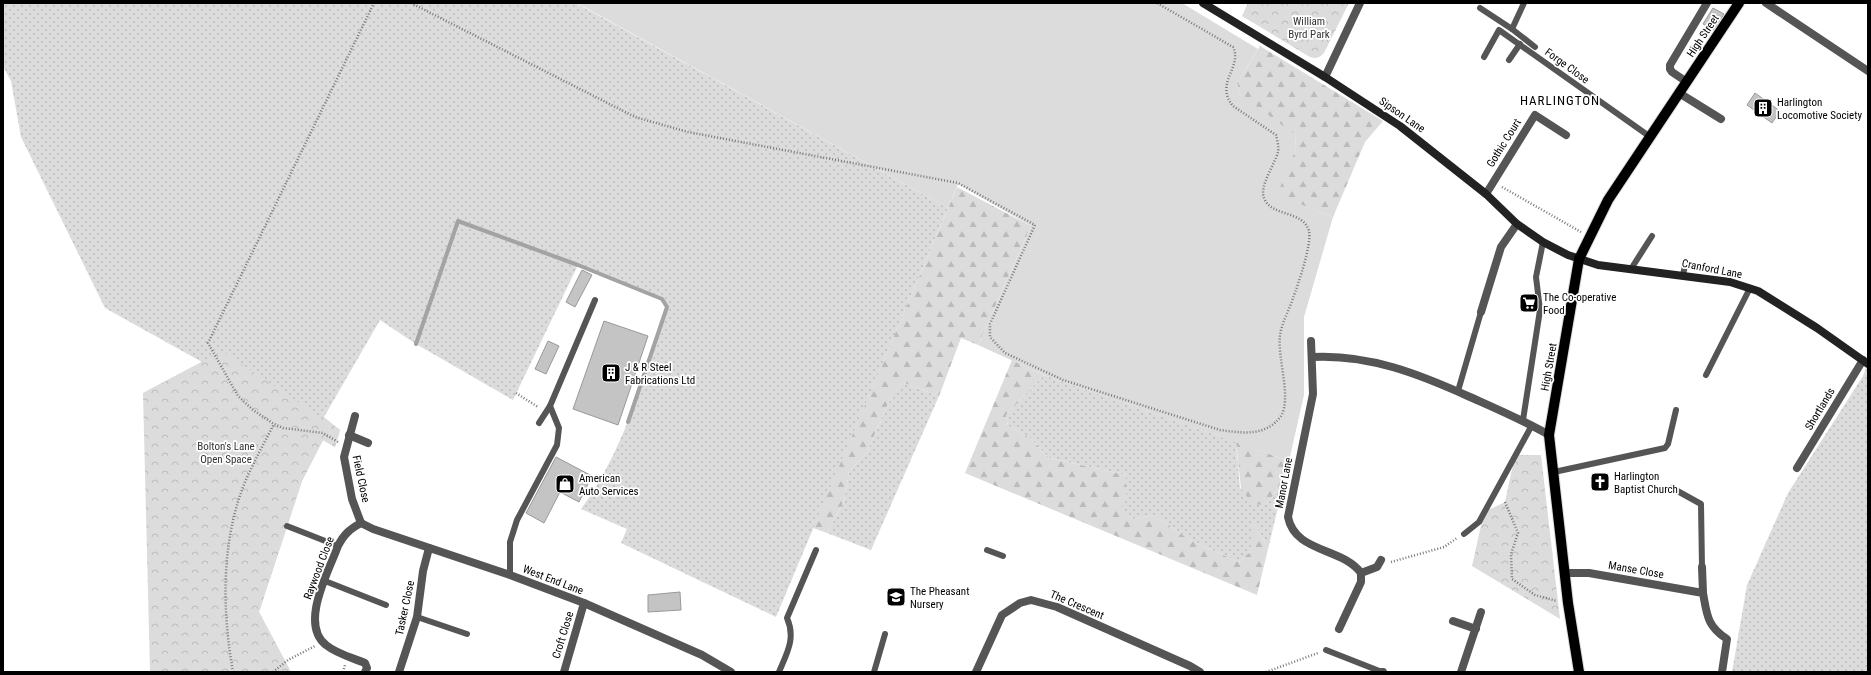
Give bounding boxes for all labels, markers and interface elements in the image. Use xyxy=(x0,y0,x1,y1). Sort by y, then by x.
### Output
street label: High Street xyxy=(1684,12,1722,60)
park label: William Byrd Park xyxy=(1288,15,1330,41)
street label: Forge Close xyxy=(1542,46,1592,86)
district label: HARLINGTON xyxy=(1520,93,1600,108)
street label: Sipson Lane xyxy=(1377,94,1427,136)
place label: Harlington Locomotive Society xyxy=(1777,96,1862,122)
building icon: Harlington Locomotive Society xyxy=(1752,97,1774,119)
street label: Gothic Court xyxy=(1484,116,1524,170)
street label: Cranford Lane xyxy=(1681,257,1743,281)
place label: The Co-operative Food xyxy=(1543,291,1616,317)
supermarket icon: The Co-operative Food xyxy=(1518,292,1540,314)
street label: High Street xyxy=(1538,342,1560,392)
place label: J & R Steel Fabrications Ltd xyxy=(625,361,695,387)
building icon: J & R Steel Fabrications Ltd xyxy=(600,362,622,384)
street label: Shortlands xyxy=(1802,386,1838,432)
park label: Bolton's Lane Open Space xyxy=(197,440,255,466)
street label: Field Close xyxy=(350,454,372,504)
street label: Manor Lane xyxy=(1273,457,1295,509)
place label: Harlington Baptist Church xyxy=(1614,470,1678,496)
church icon: Harlington Baptist Church xyxy=(1589,471,1611,493)
place label: American Auto Services xyxy=(579,472,639,498)
shop icon: American Auto Services xyxy=(554,473,576,495)
street label: Raywood Close xyxy=(301,535,337,601)
street label: Manse Close xyxy=(1607,559,1665,581)
street label: West End Lane xyxy=(521,562,585,598)
street label: Tasker Close xyxy=(393,579,417,637)
place label: The Pheasant Nursery xyxy=(910,585,969,611)
school or university icon: The Pheasant Nursery xyxy=(885,586,907,608)
street label: The Crescent xyxy=(1048,588,1106,622)
street label: Croft Close xyxy=(550,610,576,660)

